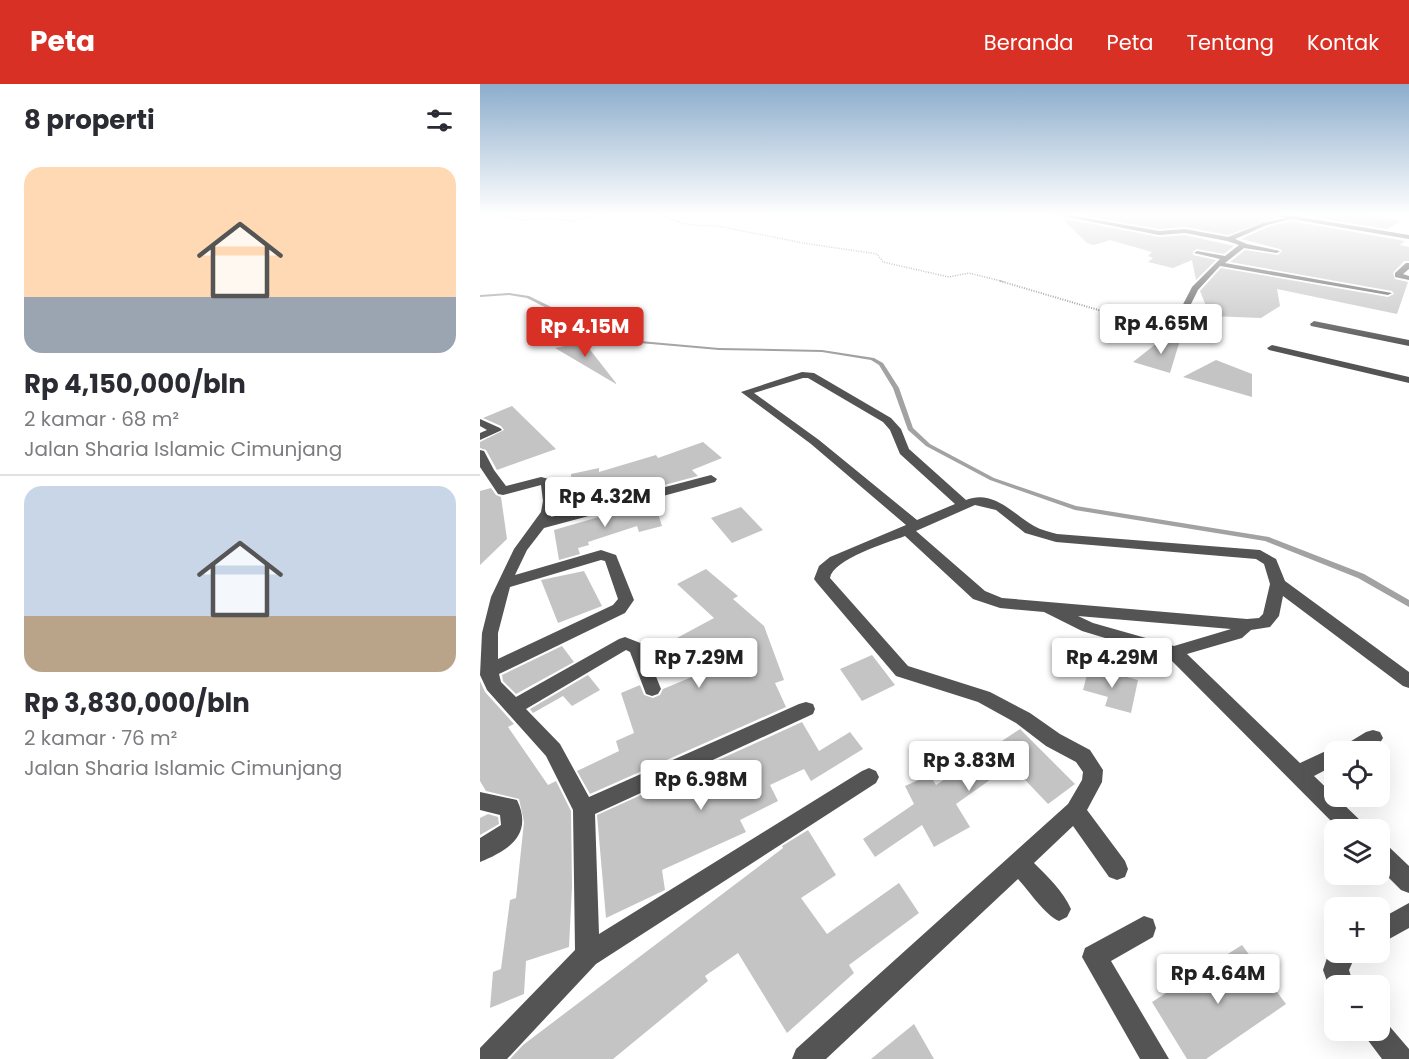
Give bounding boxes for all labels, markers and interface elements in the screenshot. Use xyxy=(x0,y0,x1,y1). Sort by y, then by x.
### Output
text: Peta xyxy=(30,22,95,61)
text: Beranda xyxy=(984,28,1074,57)
text: Peta xyxy=(1107,28,1154,57)
text: Tentang xyxy=(1187,28,1274,57)
text: Kontak xyxy=(1307,28,1379,57)
text: 8 properti xyxy=(24,102,155,138)
icon: filters xyxy=(423,104,456,137)
icon: home xyxy=(186,206,294,314)
pin: Rp 4.65M xyxy=(1099,304,1223,355)
pin: Rp 4.15M xyxy=(523,307,647,358)
text: Rp 4.65M xyxy=(1114,309,1208,337)
text: Rp 4.15M xyxy=(541,312,629,340)
text: Rp 4,150,000/bln xyxy=(24,366,246,402)
text: 2 kamar · 68 m² xyxy=(24,405,179,433)
text: Jalan Sharia Islamic Cimunjang xyxy=(24,435,342,463)
pin: Rp 4.32M xyxy=(543,477,667,528)
text: Rp 4.32M xyxy=(559,482,651,510)
icon: home xyxy=(186,525,294,633)
pin: Rp 7.29M xyxy=(637,638,761,689)
pin: Rp 4.29M xyxy=(1050,638,1174,689)
text: Rp 7.29M xyxy=(654,643,744,671)
text: Rp 4.29M xyxy=(1066,643,1158,671)
text: Rp 3,830,000/bln xyxy=(24,685,250,721)
text: 2 kamar · 76 m² xyxy=(24,724,177,752)
pin: Rp 3.83M xyxy=(907,741,1031,792)
map controls xyxy=(1324,741,1390,1041)
button: locate xyxy=(1324,741,1390,807)
text: Rp 3.83M xyxy=(923,746,1015,774)
text: Jalan Sharia Islamic Cimunjang xyxy=(24,754,342,782)
pin: Rp 6.98M xyxy=(639,760,763,811)
text: Rp 6.98M xyxy=(655,765,747,793)
button: layers xyxy=(1324,819,1390,885)
button: + xyxy=(1324,897,1390,963)
pin: Rp 4.64M xyxy=(1156,954,1280,1005)
text: Rp 4.64M xyxy=(1171,959,1265,987)
button: − xyxy=(1324,975,1390,1041)

